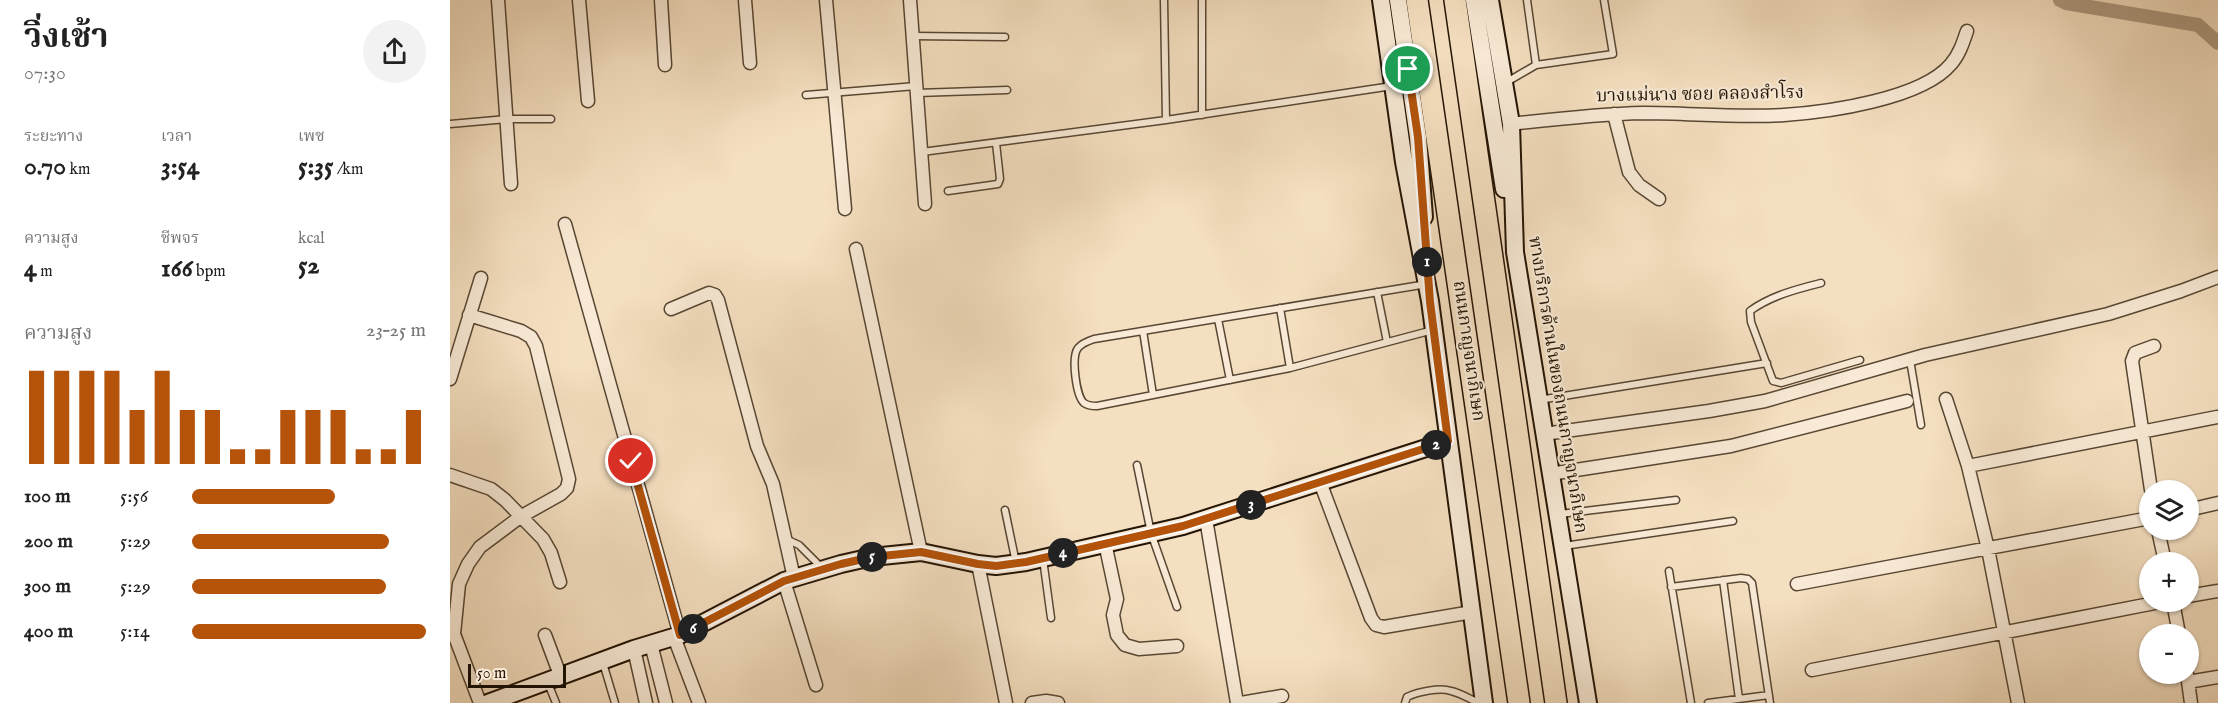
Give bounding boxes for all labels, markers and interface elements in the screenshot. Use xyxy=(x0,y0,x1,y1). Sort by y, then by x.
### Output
text: วิ่งเช้า xyxy=(24,17,109,59)
button: share xyxy=(363,20,426,83)
pin xyxy=(1382,43,1433,94)
icon: arrive xyxy=(1391,52,1424,85)
text: 07:30 xyxy=(24,61,66,86)
street label: บางแม่นาง ซอย คลองสำโรง xyxy=(1596,79,1804,108)
text: ระยะทาง xyxy=(24,127,83,147)
text: เวลา xyxy=(161,127,192,147)
text: เพซ xyxy=(298,127,325,147)
text: 0.70 xyxy=(24,150,66,183)
text: 3:54 xyxy=(161,150,200,183)
text: 5:35 xyxy=(298,150,333,183)
text: km xyxy=(66,160,90,180)
text: /km xyxy=(333,160,363,180)
text: ความสูง xyxy=(24,229,79,249)
text: ชีพจร xyxy=(161,229,199,249)
text: kcal xyxy=(298,229,325,249)
street label: ทางบริการด้านในของถนนกาญจนาภิเษก xyxy=(1522,234,1594,535)
pin: 1 xyxy=(1412,247,1442,277)
text: 52 xyxy=(298,249,320,282)
text: 4 xyxy=(24,252,37,285)
text: 166 xyxy=(161,252,193,285)
text: 1 xyxy=(1424,252,1430,272)
text: m xyxy=(37,262,53,282)
text: bpm xyxy=(193,262,226,282)
street label: ถนนกาญจนาภิเษก xyxy=(1447,279,1489,423)
text: 23–25 m xyxy=(366,318,426,343)
text: ความสูง xyxy=(24,321,92,346)
pin: 2 xyxy=(1421,430,1451,460)
pin xyxy=(605,435,656,486)
text: 2 xyxy=(1432,435,1440,455)
icon: check xyxy=(614,444,647,477)
map controls xyxy=(2139,480,2199,684)
button: layers xyxy=(2139,480,2199,540)
text: 100 m xyxy=(24,484,71,509)
text: 5:56 xyxy=(120,484,148,509)
pin: 3 xyxy=(1236,490,1266,520)
text: 3 xyxy=(1248,495,1254,515)
text: 200 m xyxy=(24,529,73,554)
text: 5:29 xyxy=(120,529,151,554)
pin: 4 xyxy=(1048,538,1078,568)
pin: 5 xyxy=(857,542,887,572)
text: 4 xyxy=(1059,543,1067,563)
text: 5 xyxy=(869,547,875,567)
button: + xyxy=(2139,552,2199,612)
text: 300 m xyxy=(24,574,71,599)
text: 5:29 xyxy=(120,574,151,599)
pin: 6 xyxy=(678,614,708,644)
text: 400 m xyxy=(24,619,73,644)
text: 5:14 xyxy=(120,619,150,644)
text: 6 xyxy=(690,619,696,639)
button: − xyxy=(2139,624,2199,684)
scale bar xyxy=(468,661,566,688)
text: 50 m xyxy=(477,664,506,684)

